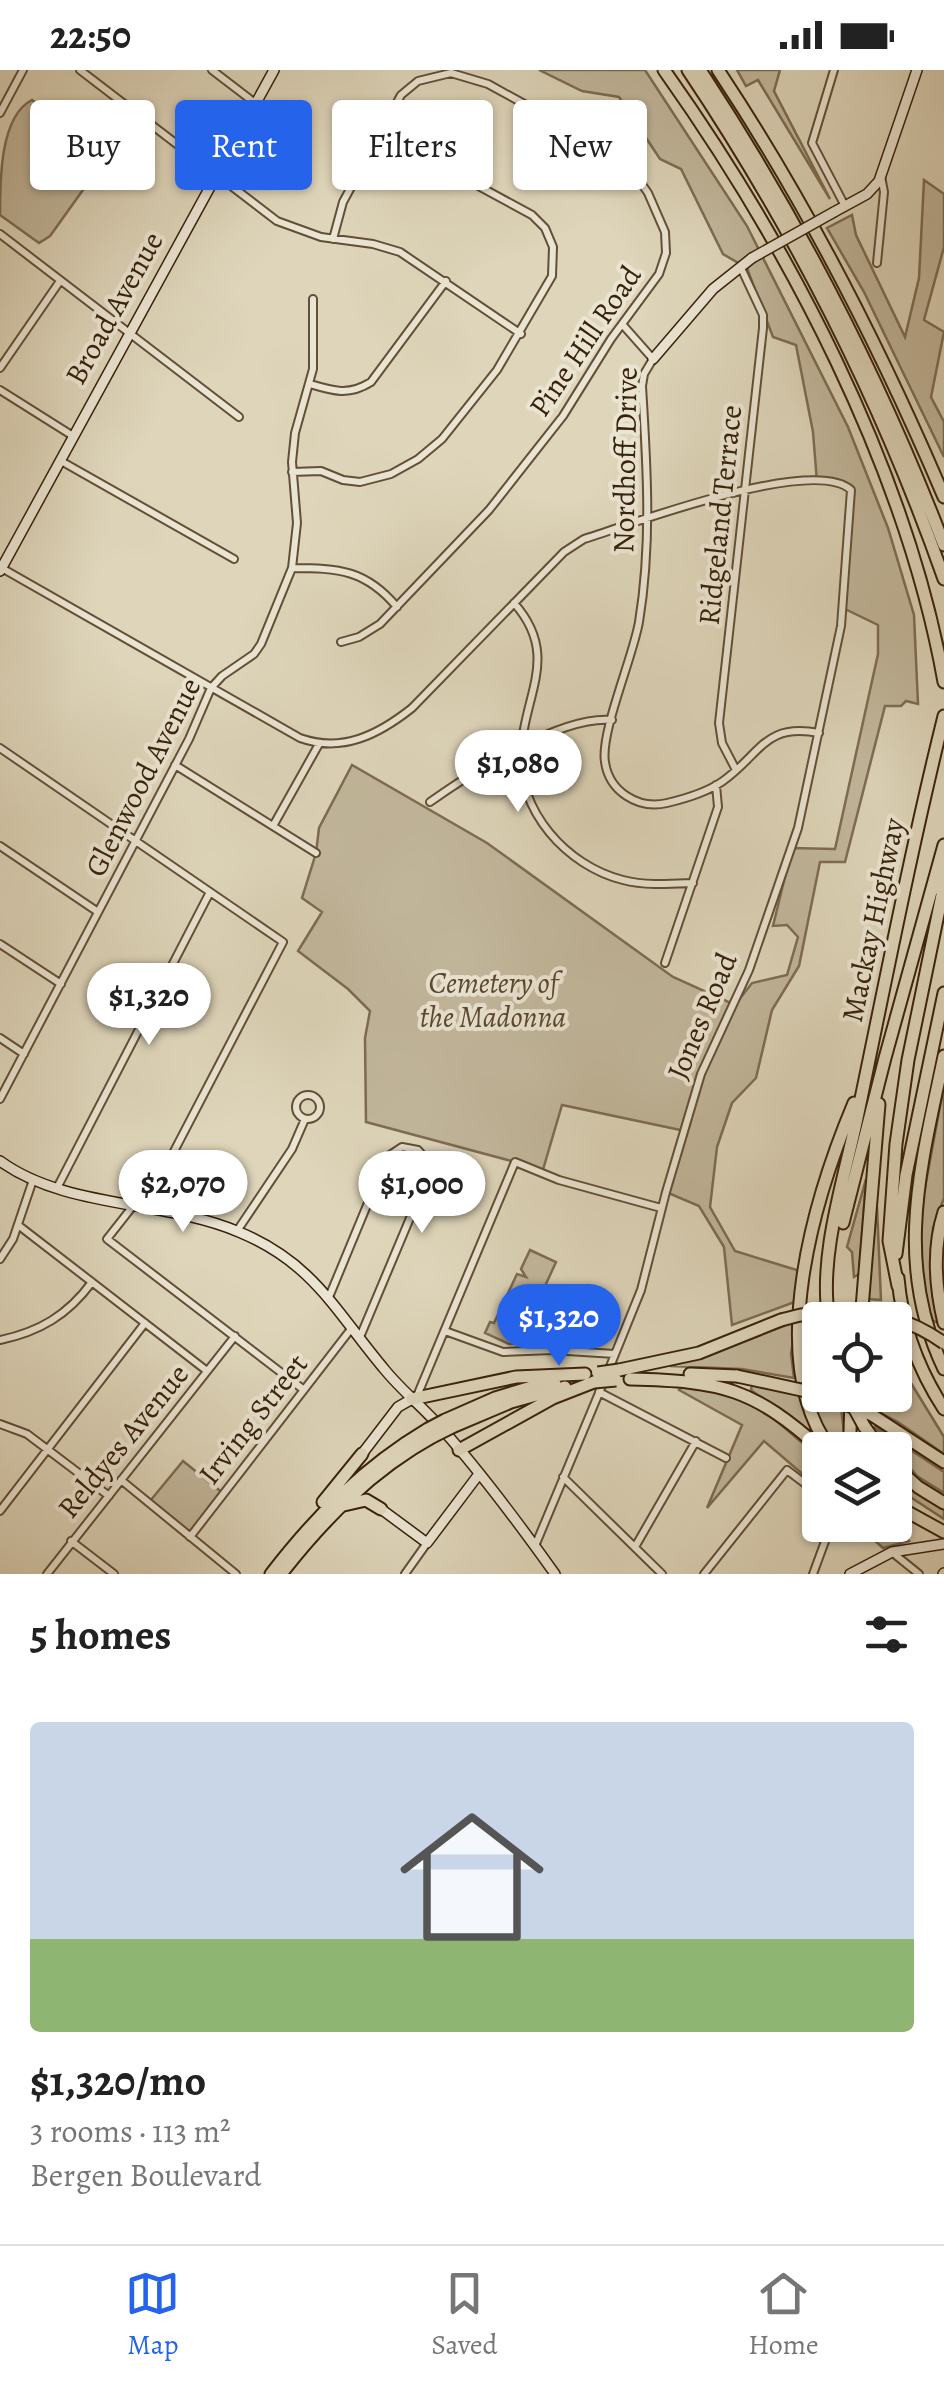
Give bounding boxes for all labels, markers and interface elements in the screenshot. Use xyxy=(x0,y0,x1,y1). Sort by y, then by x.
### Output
text: 22:50 xyxy=(50,9,131,61)
chip: Buy xyxy=(30,100,155,190)
chip: Rent xyxy=(175,100,312,190)
chip: Filters xyxy=(332,100,493,190)
chip: New xyxy=(513,100,647,190)
street label: Broad Avenue xyxy=(56,224,172,392)
street label: Pine Hill Road xyxy=(520,257,651,424)
street label: Nordhoff Drive xyxy=(603,366,647,554)
street label: Ridgeland Terrace xyxy=(689,403,751,627)
street label: Glenwood Avenue xyxy=(76,671,210,883)
pin: $1,080 xyxy=(437,730,599,815)
text: $1,080 xyxy=(477,740,559,784)
street label: Mackay Highway xyxy=(832,814,914,1026)
street label: Jones Road xyxy=(657,946,747,1085)
pin: $1,320 xyxy=(68,963,230,1048)
park label: Cemetery of the Madonna xyxy=(420,963,566,1037)
text: $1,320 xyxy=(109,973,189,1017)
pin: $2,070 xyxy=(102,1150,264,1235)
pin: $1,000 xyxy=(341,1151,503,1236)
text: $2,070 xyxy=(141,1160,225,1204)
text: $1,000 xyxy=(380,1161,464,1205)
pin: $1,320 xyxy=(478,1284,640,1369)
text: $1,320 xyxy=(519,1294,599,1338)
map controls xyxy=(802,1302,912,1542)
button: locate xyxy=(802,1302,912,1412)
street label: Irving Street xyxy=(189,1345,317,1493)
street label: Reldyes Avenue xyxy=(48,1355,198,1527)
button: layers xyxy=(802,1432,912,1542)
text: 5 homes xyxy=(30,1606,171,1663)
icon: filters xyxy=(859,1607,914,1662)
icon: home xyxy=(382,1787,562,1967)
text: $1,320/mo xyxy=(30,2052,206,2109)
text: 3 rooms · 113 m² xyxy=(30,2109,231,2153)
text: Bergen Boulevard xyxy=(30,2153,262,2197)
tab: Map xyxy=(125,2266,180,2364)
tab: Saved xyxy=(431,2266,498,2364)
tab: Home xyxy=(748,2266,819,2364)

